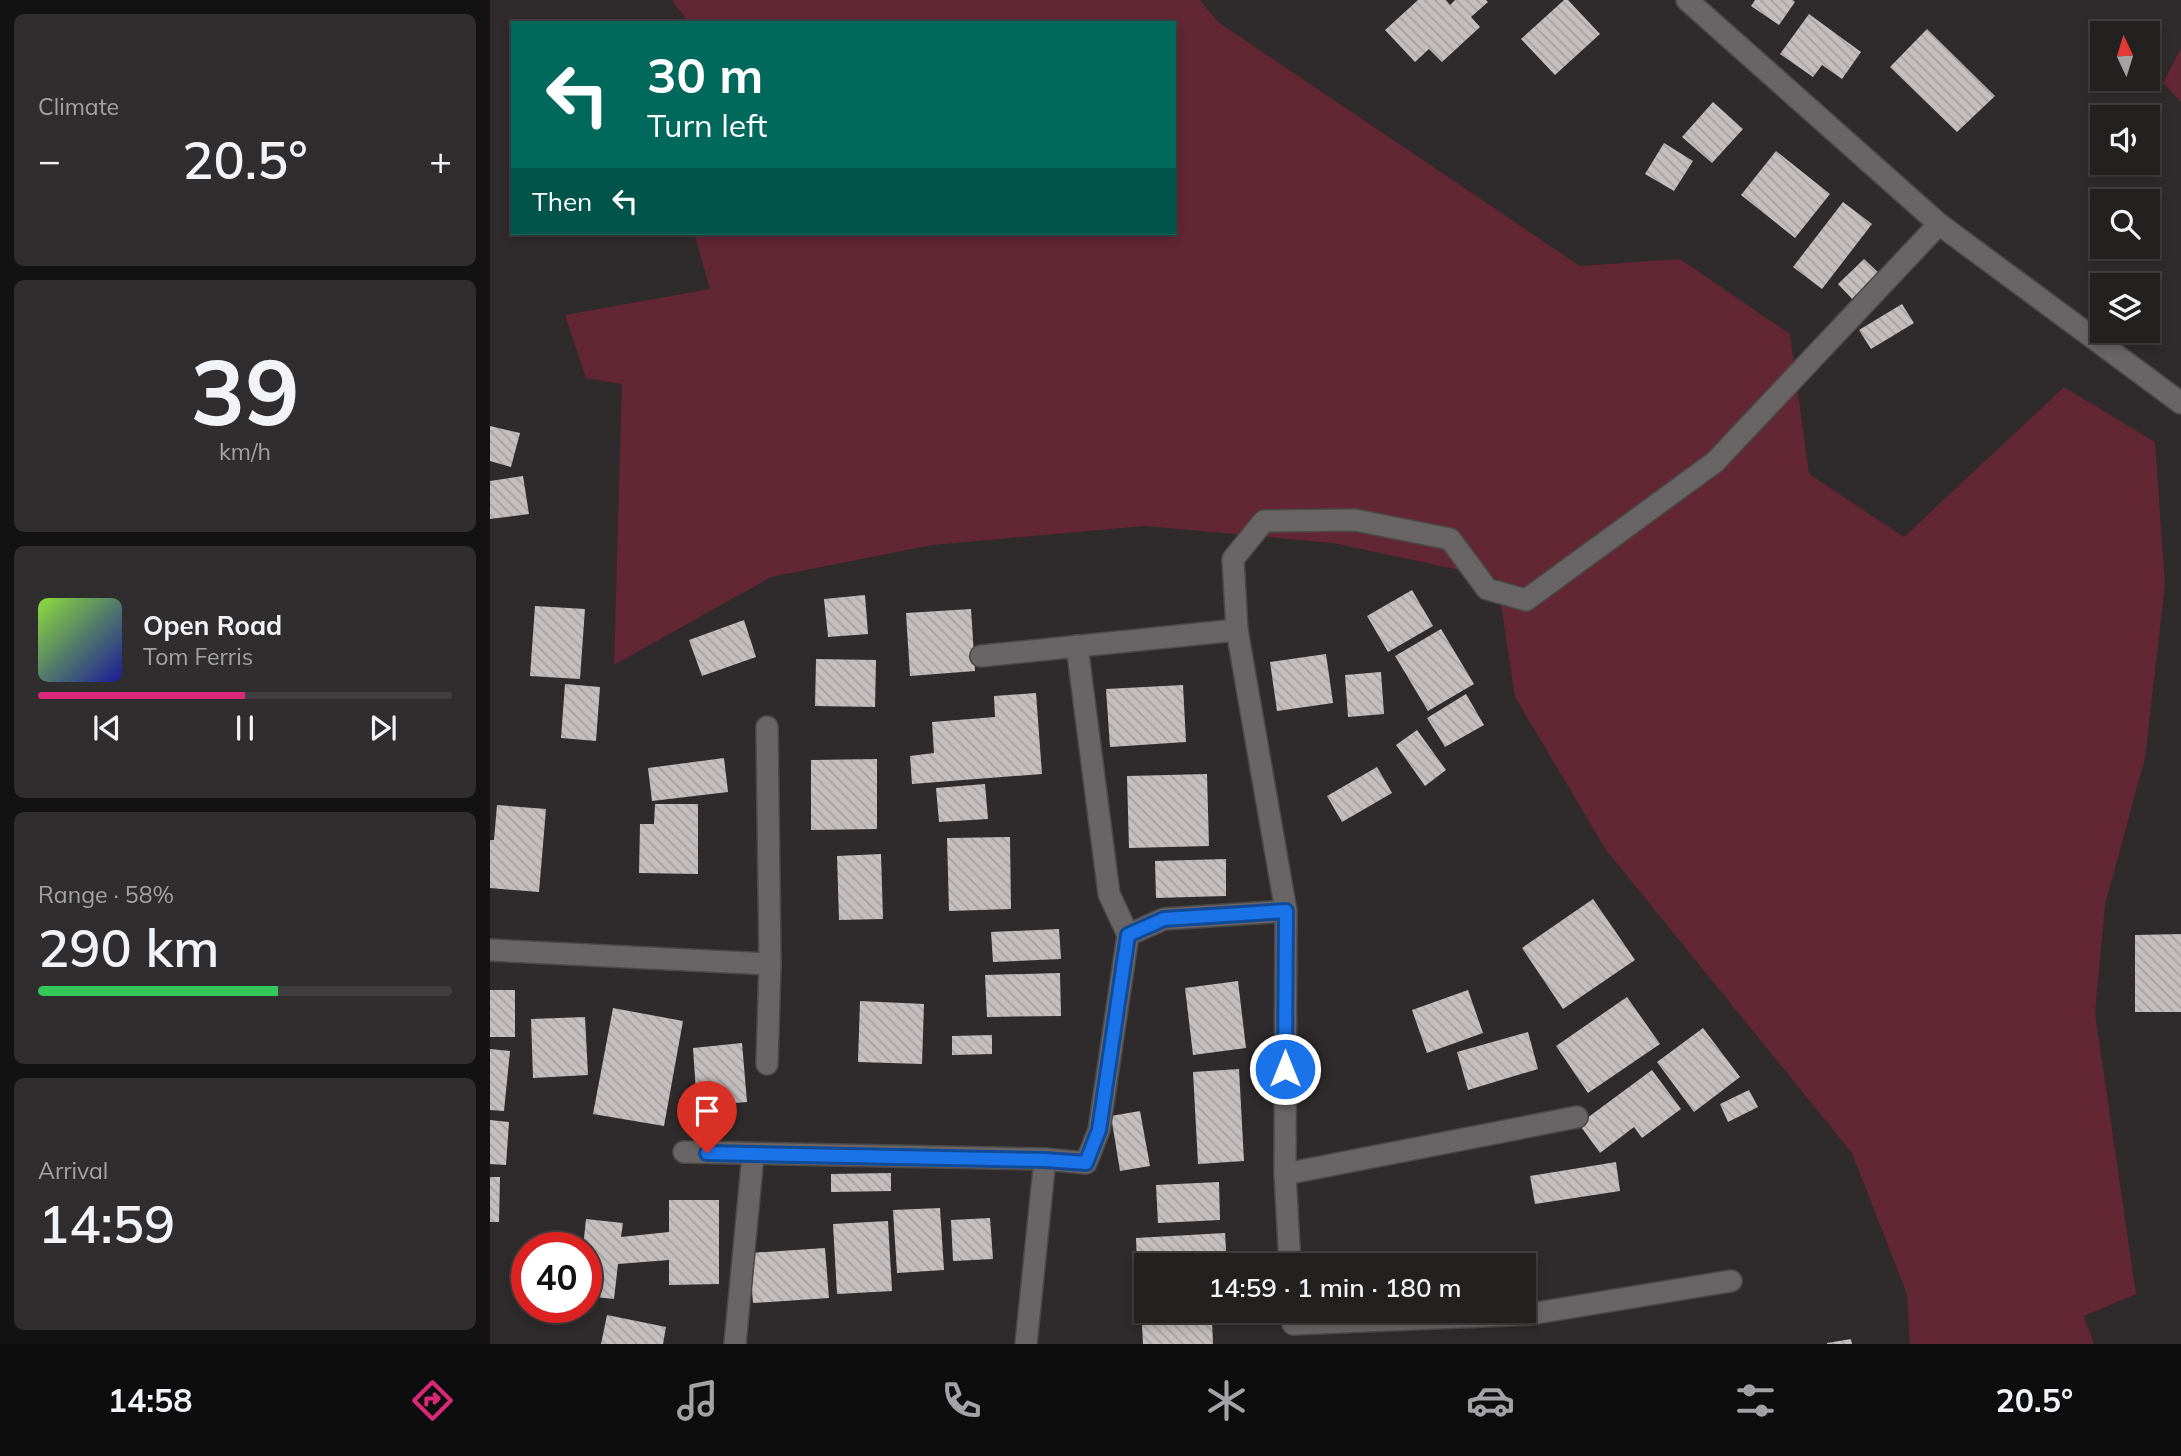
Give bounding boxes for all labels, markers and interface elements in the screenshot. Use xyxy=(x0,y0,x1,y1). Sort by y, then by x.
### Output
north arrow xyxy=(2090,21,2160,91)
map controls xyxy=(2090,21,2160,343)
text: 30 m xyxy=(647,44,763,105)
icon: left xyxy=(532,49,623,140)
text: Climate xyxy=(38,92,119,121)
text: Turn left xyxy=(647,105,767,145)
button: sound xyxy=(2090,105,2160,175)
text: 20.5° xyxy=(182,127,308,192)
text: − xyxy=(38,136,61,184)
text: + xyxy=(429,136,452,184)
icon: left xyxy=(606,182,644,220)
text: Then xyxy=(532,185,592,218)
button: search xyxy=(2090,189,2160,259)
button: layers xyxy=(2090,273,2160,343)
text: 39 xyxy=(190,334,300,448)
text: km/h xyxy=(219,437,271,466)
text: Open Road xyxy=(143,609,282,642)
text: Tom Ferris xyxy=(143,642,253,671)
icon: previous xyxy=(88,709,126,747)
icon: pause xyxy=(226,709,264,747)
icon: next xyxy=(364,709,402,747)
text: Range · 58% xyxy=(38,880,174,909)
text: 290 km xyxy=(38,915,219,980)
position arrow xyxy=(1248,1032,1322,1106)
pin xyxy=(677,1081,737,1153)
icon: arrive xyxy=(688,1092,726,1130)
text: Arrival xyxy=(38,1156,108,1185)
text: 14:59 xyxy=(38,1191,175,1256)
speed limit sign: 40 xyxy=(511,1232,602,1323)
text: 14:59 · 1 min · 180 m xyxy=(1208,1271,1462,1304)
icon: directions xyxy=(408,1376,457,1425)
icon: music xyxy=(673,1376,722,1425)
icon: phone xyxy=(937,1376,986,1425)
icon: climate xyxy=(1202,1376,1251,1425)
icon: car xyxy=(1466,1376,1515,1425)
icon: filters xyxy=(1731,1376,1780,1425)
text: 14:58 xyxy=(108,1380,193,1420)
text: 20.5° xyxy=(1995,1380,2073,1420)

